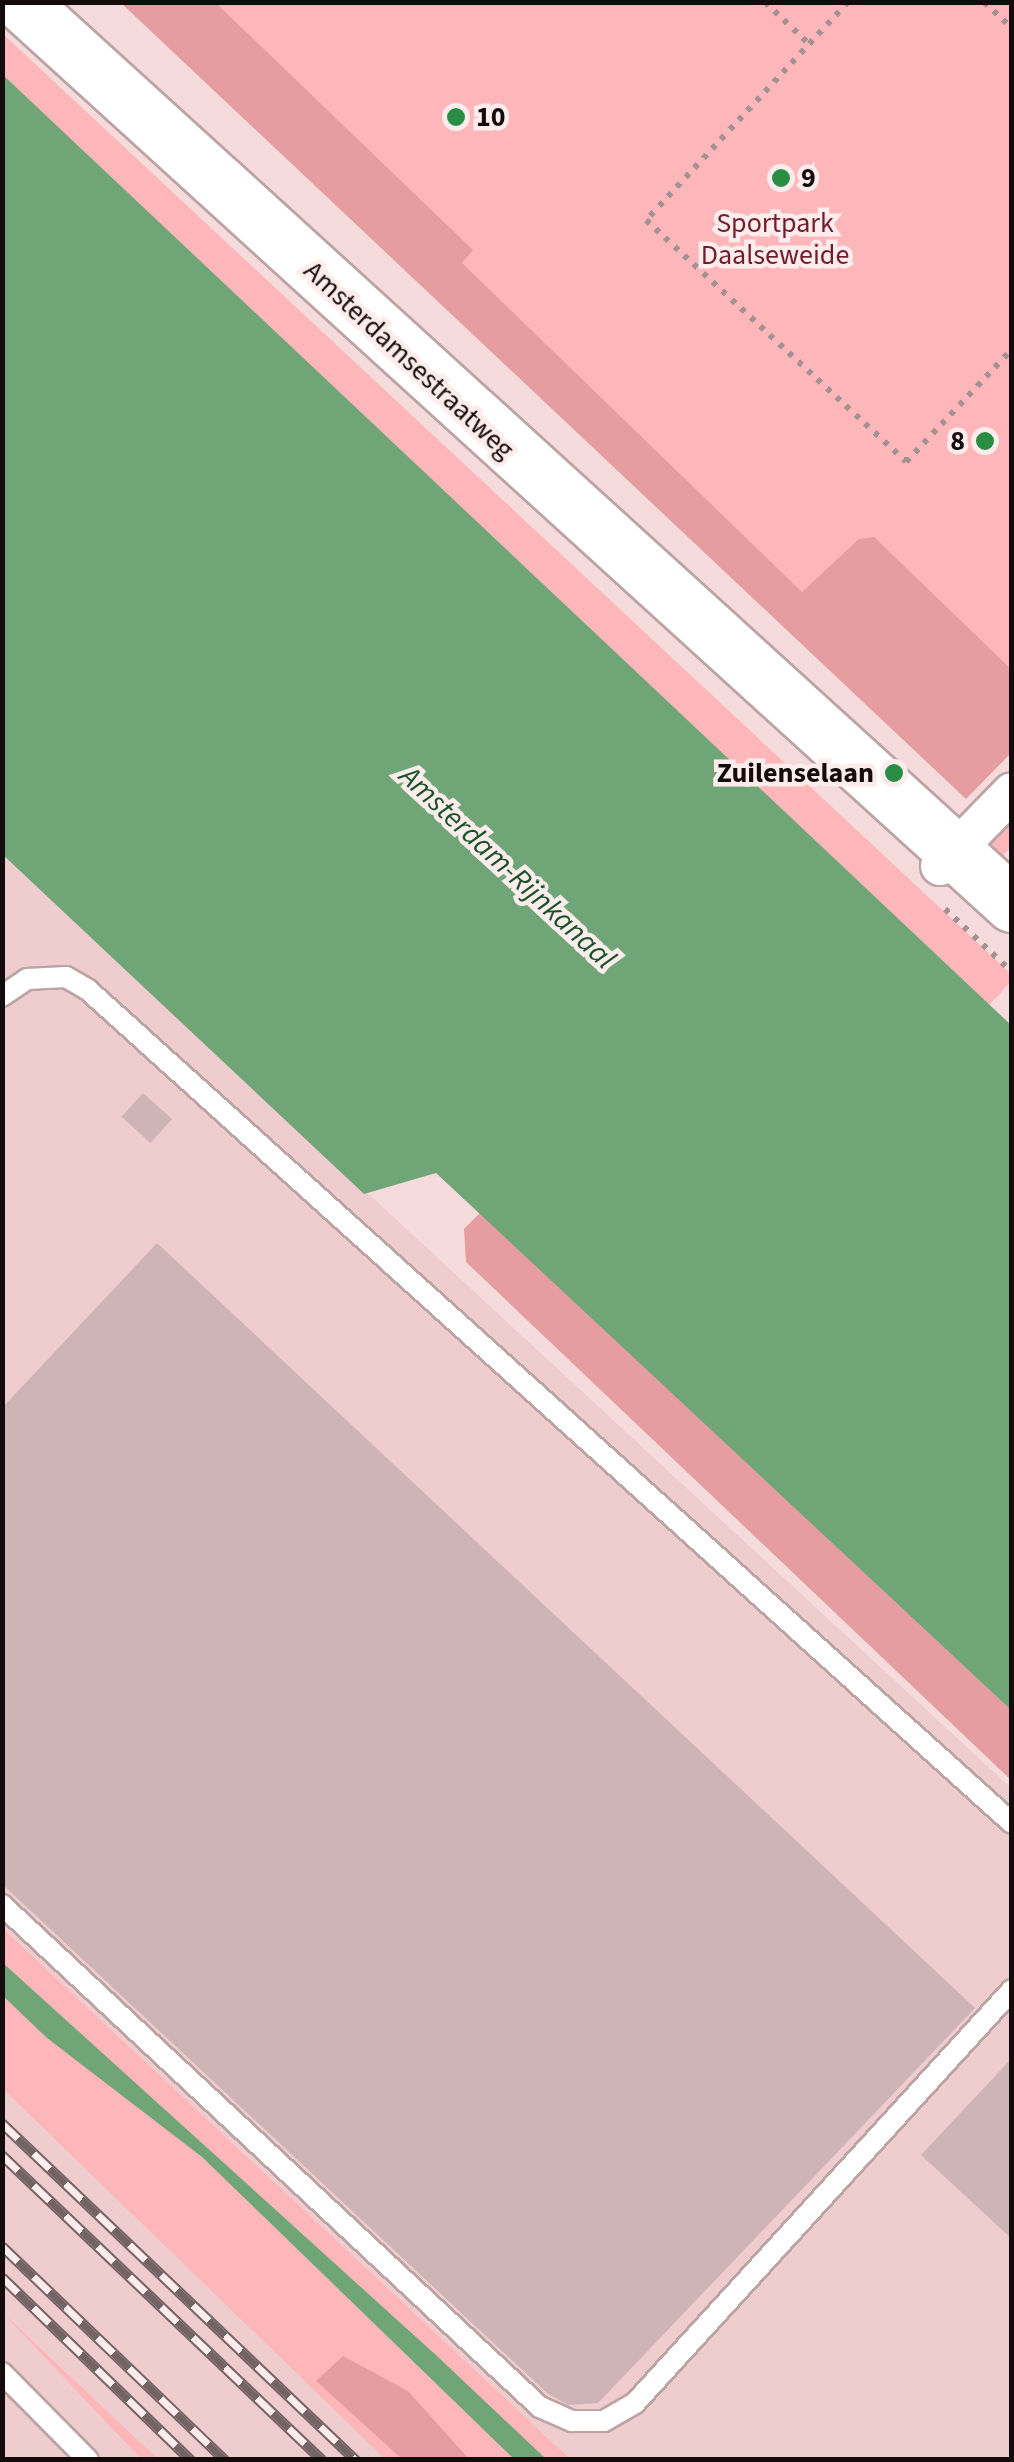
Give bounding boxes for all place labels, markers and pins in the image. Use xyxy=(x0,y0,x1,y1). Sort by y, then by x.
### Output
place label: 10 xyxy=(476,100,506,134)
marker: 10 xyxy=(445,106,467,128)
place label: 9 xyxy=(801,161,816,195)
marker: 9 xyxy=(770,167,792,189)
place label: 8 xyxy=(950,424,965,458)
marker: 8 xyxy=(974,430,996,452)
place label: Zuilenselaan xyxy=(717,756,874,790)
marker: Zuilenselaan xyxy=(883,762,905,784)

